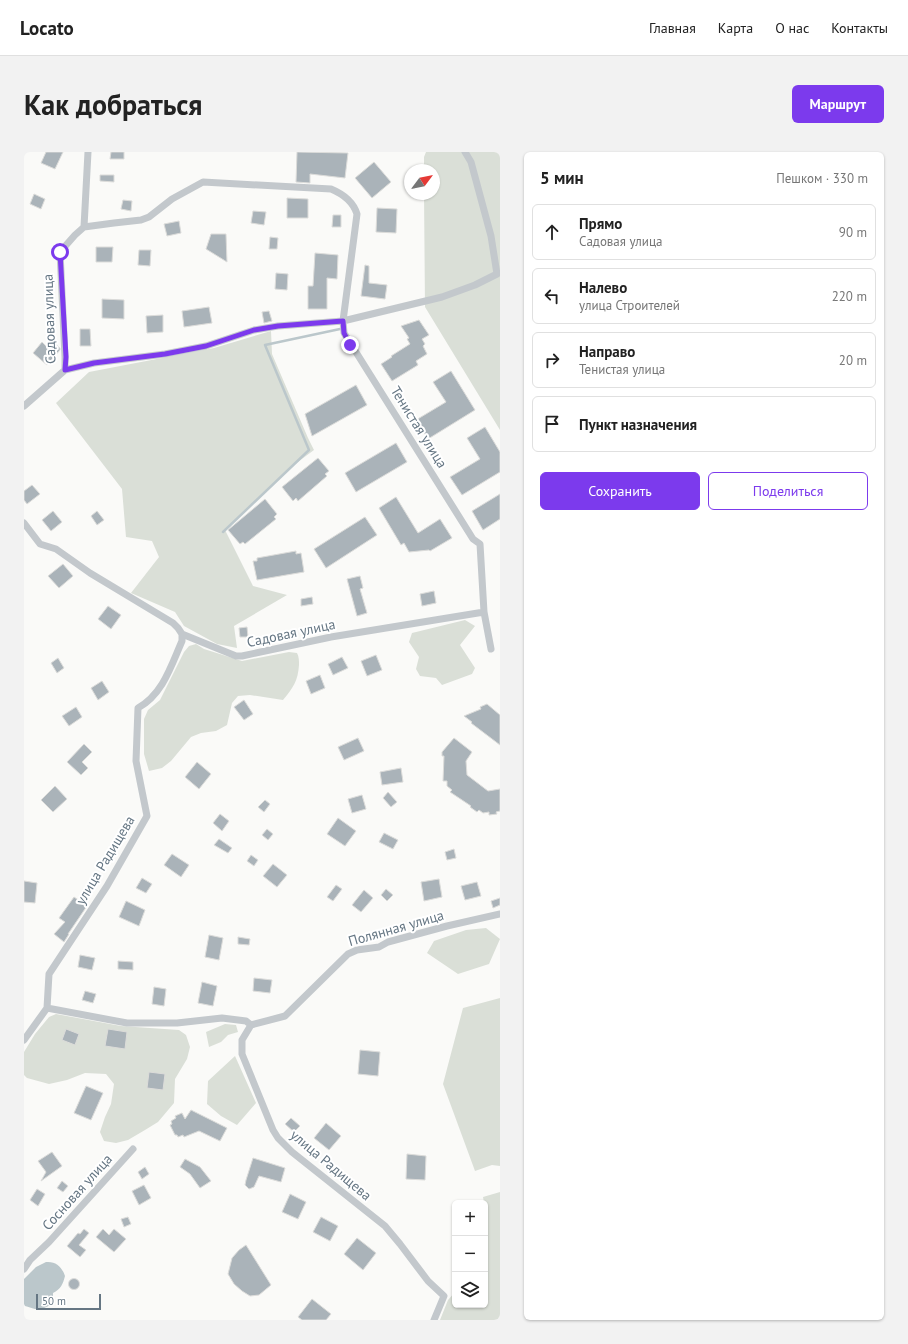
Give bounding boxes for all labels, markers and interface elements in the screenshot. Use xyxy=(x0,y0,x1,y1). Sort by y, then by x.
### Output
text: Locato xyxy=(20,16,74,40)
text: Главная xyxy=(649,19,696,37)
text: Карта xyxy=(718,19,753,37)
text: О нас xyxy=(775,19,809,37)
text: Контакты xyxy=(831,19,888,37)
button: Маршрут xyxy=(792,85,884,123)
text: Как добраться xyxy=(24,86,202,123)
north arrow xyxy=(404,164,440,200)
text: 5 мин xyxy=(540,167,584,189)
text: Пешком · 330 m xyxy=(776,170,868,187)
text: Прямо xyxy=(579,214,622,233)
icon: ahead xyxy=(541,221,563,243)
text: 90 m xyxy=(839,224,867,241)
text: Садовая улица xyxy=(579,233,663,250)
route start xyxy=(51,243,69,261)
street label: Садовая улица xyxy=(38,274,60,364)
text: Налево xyxy=(579,278,627,297)
icon: left xyxy=(541,285,563,307)
text: 220 m xyxy=(832,288,867,305)
text: улица Строителей xyxy=(579,297,680,314)
route end xyxy=(341,336,359,354)
text: Направо xyxy=(579,342,635,361)
icon: right xyxy=(541,349,563,371)
text: 20 m xyxy=(839,352,867,369)
text: Тенистая улица xyxy=(579,361,665,378)
street label: Тенистая улица xyxy=(387,383,451,471)
icon: arrive xyxy=(541,413,563,435)
text: Пункт назначения xyxy=(579,415,697,434)
button: Сохранить xyxy=(540,472,700,510)
button: Поделиться xyxy=(708,472,868,510)
street label: Садовая улица xyxy=(245,615,337,651)
street label: улица Радищева xyxy=(71,812,139,908)
street label: Полянная улица xyxy=(346,906,446,950)
street label: улица Радищева xyxy=(287,1126,375,1204)
street label: Сосновая улица xyxy=(38,1150,116,1234)
map controls xyxy=(452,1200,488,1308)
button: + xyxy=(452,1200,488,1236)
button: − xyxy=(452,1236,488,1272)
button: layers xyxy=(452,1272,488,1308)
scale bar xyxy=(36,1292,101,1311)
text: 50 m xyxy=(42,1294,66,1308)

